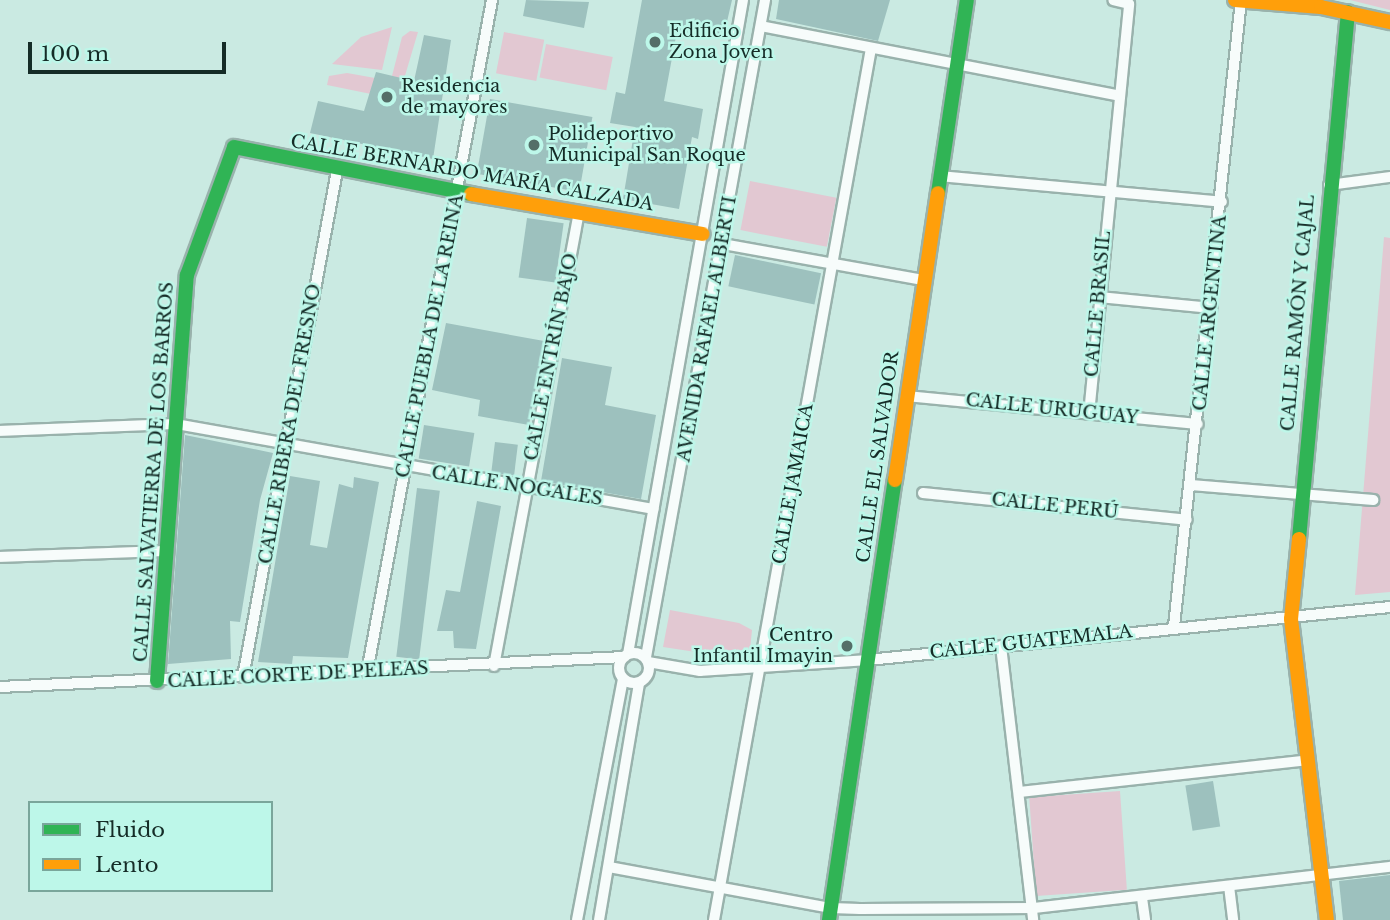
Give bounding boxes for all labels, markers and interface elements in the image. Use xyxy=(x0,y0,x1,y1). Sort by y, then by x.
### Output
place label: Edificio Zona Joven xyxy=(669,21,773,64)
scale bar xyxy=(32,28,229,72)
marker: Edificio Zona Joven xyxy=(647,34,663,50)
text: 100 m xyxy=(41,41,109,67)
place label: Residencia de mayores xyxy=(401,76,507,119)
marker: Residencia de mayores xyxy=(379,89,395,105)
place label: Polideportivo Municipal San Roque xyxy=(548,124,746,166)
street label: CALLE BERNARDO MARÍA CALZADA xyxy=(289,130,655,216)
marker: Polideportivo Municipal San Roque xyxy=(526,137,542,153)
street label: CALLE PUEBLA DE LA REINA xyxy=(392,191,468,481)
street label: AVENIDA RAFAEL ALBERTI xyxy=(673,193,741,465)
street label: CALLE RAMÓN Y CAJAL xyxy=(1277,193,1319,433)
street label: CALLE ARGENTINA xyxy=(1189,214,1231,412)
street label: CALLE BRASIL xyxy=(1081,230,1115,378)
street label: CALLE ENTRÍN BAJO xyxy=(520,251,582,463)
street label: CALLE SALVATIERRA DE LOS BARROS xyxy=(130,281,178,663)
street label: CALLE RIBERA DEL FRESNO xyxy=(255,282,325,566)
street label: CALLE EL SALVADOR xyxy=(852,349,904,565)
street label: CALLE URUGUAY xyxy=(965,389,1139,429)
street label: CALLE JAMAICA xyxy=(768,402,818,566)
street label: CALLE NOGALES xyxy=(430,462,604,510)
street label: CALLE PERÚ xyxy=(990,489,1120,523)
street label: CALLE GUATEMALA xyxy=(929,621,1133,663)
place label: Centro Infantil Imayin xyxy=(693,625,833,668)
marker: Centro Infantil Imayin xyxy=(839,638,855,654)
street label: CALLE CORTE DE PELEAS xyxy=(167,657,429,693)
legend xyxy=(28,801,273,892)
text: Fluido xyxy=(95,817,165,843)
text: Lento xyxy=(95,852,158,878)

